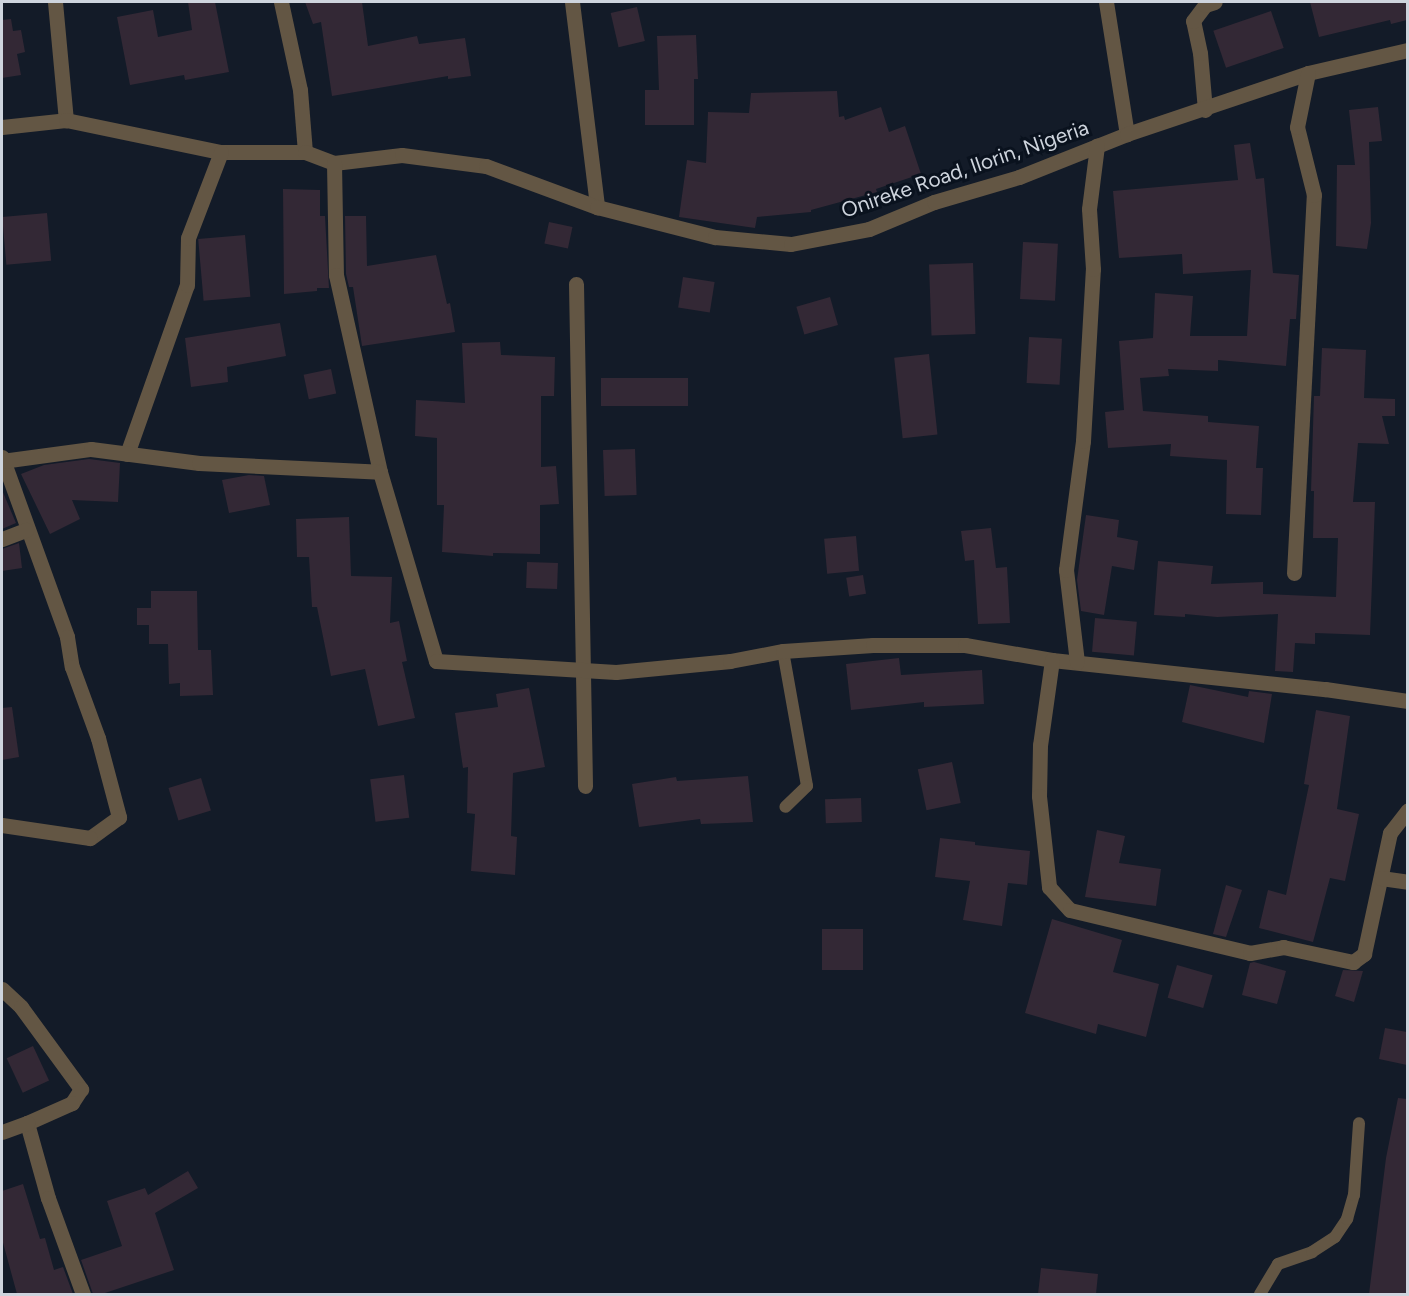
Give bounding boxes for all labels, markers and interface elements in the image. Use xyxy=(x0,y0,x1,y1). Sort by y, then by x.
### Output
street label: Onireke Road, Ilorin, Nigeria xyxy=(838,115,1092,223)

